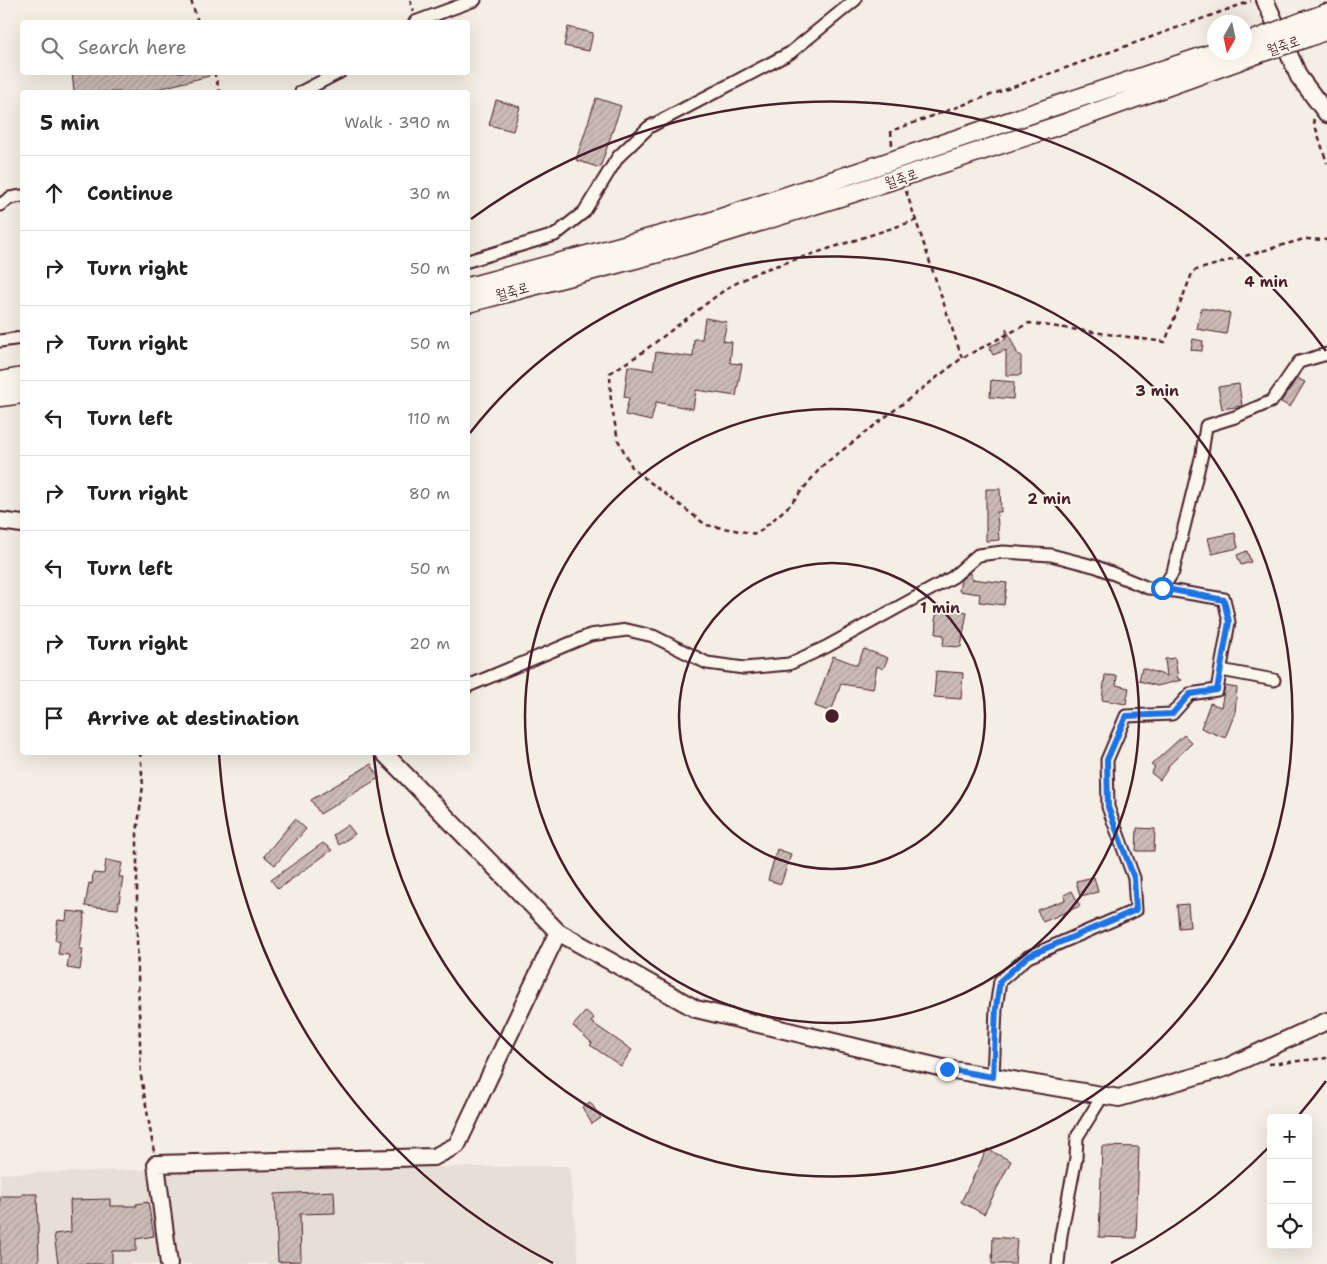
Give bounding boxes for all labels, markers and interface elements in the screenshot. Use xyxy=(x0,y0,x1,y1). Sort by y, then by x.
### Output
north arrow xyxy=(1207,15,1252,60)
search box xyxy=(20,20,470,75)
street label: 월죽로 xyxy=(1264,31,1302,59)
icon: search xyxy=(38,34,66,62)
text: Search here xyxy=(78,35,187,60)
text: 5 min xyxy=(40,109,100,137)
text: Walk · 390 m xyxy=(344,112,450,133)
street label: 월죽로 xyxy=(882,164,920,192)
icon: ahead xyxy=(40,179,68,207)
text: Continue xyxy=(87,181,173,206)
text: 30 m xyxy=(409,183,450,204)
icon: right xyxy=(40,254,68,282)
text: Turn right xyxy=(87,256,188,281)
text: 50 m xyxy=(410,258,450,279)
text: 4 min xyxy=(1244,272,1288,292)
street label: 월죽로 xyxy=(493,278,531,304)
icon: right xyxy=(40,329,68,357)
text: Turn right xyxy=(87,331,188,356)
text: 50 m xyxy=(410,333,450,354)
text: 3 min xyxy=(1135,381,1179,401)
icon: left xyxy=(40,404,68,432)
text: Turn left xyxy=(87,406,173,431)
text: 110 m xyxy=(407,408,450,429)
icon: right xyxy=(40,479,68,507)
text: Turn right xyxy=(87,481,188,506)
text: 80 m xyxy=(409,483,450,504)
text: 2 min xyxy=(1027,489,1071,509)
icon: left xyxy=(40,554,68,582)
text: Turn left xyxy=(87,556,173,581)
text: 50 m xyxy=(410,558,450,579)
route start xyxy=(1151,577,1174,600)
text: 1 min xyxy=(920,598,960,618)
icon: right xyxy=(40,629,68,657)
text: Turn right xyxy=(87,631,188,656)
text: 20 m xyxy=(409,633,450,654)
icon: arrive xyxy=(40,704,68,732)
text: Arrive at destination xyxy=(87,706,299,731)
centre of rings xyxy=(823,707,841,725)
route end xyxy=(936,1058,959,1081)
map controls xyxy=(1267,1114,1312,1249)
button: + xyxy=(1267,1114,1312,1159)
button: − xyxy=(1267,1159,1312,1204)
button: locate xyxy=(1267,1204,1312,1249)

